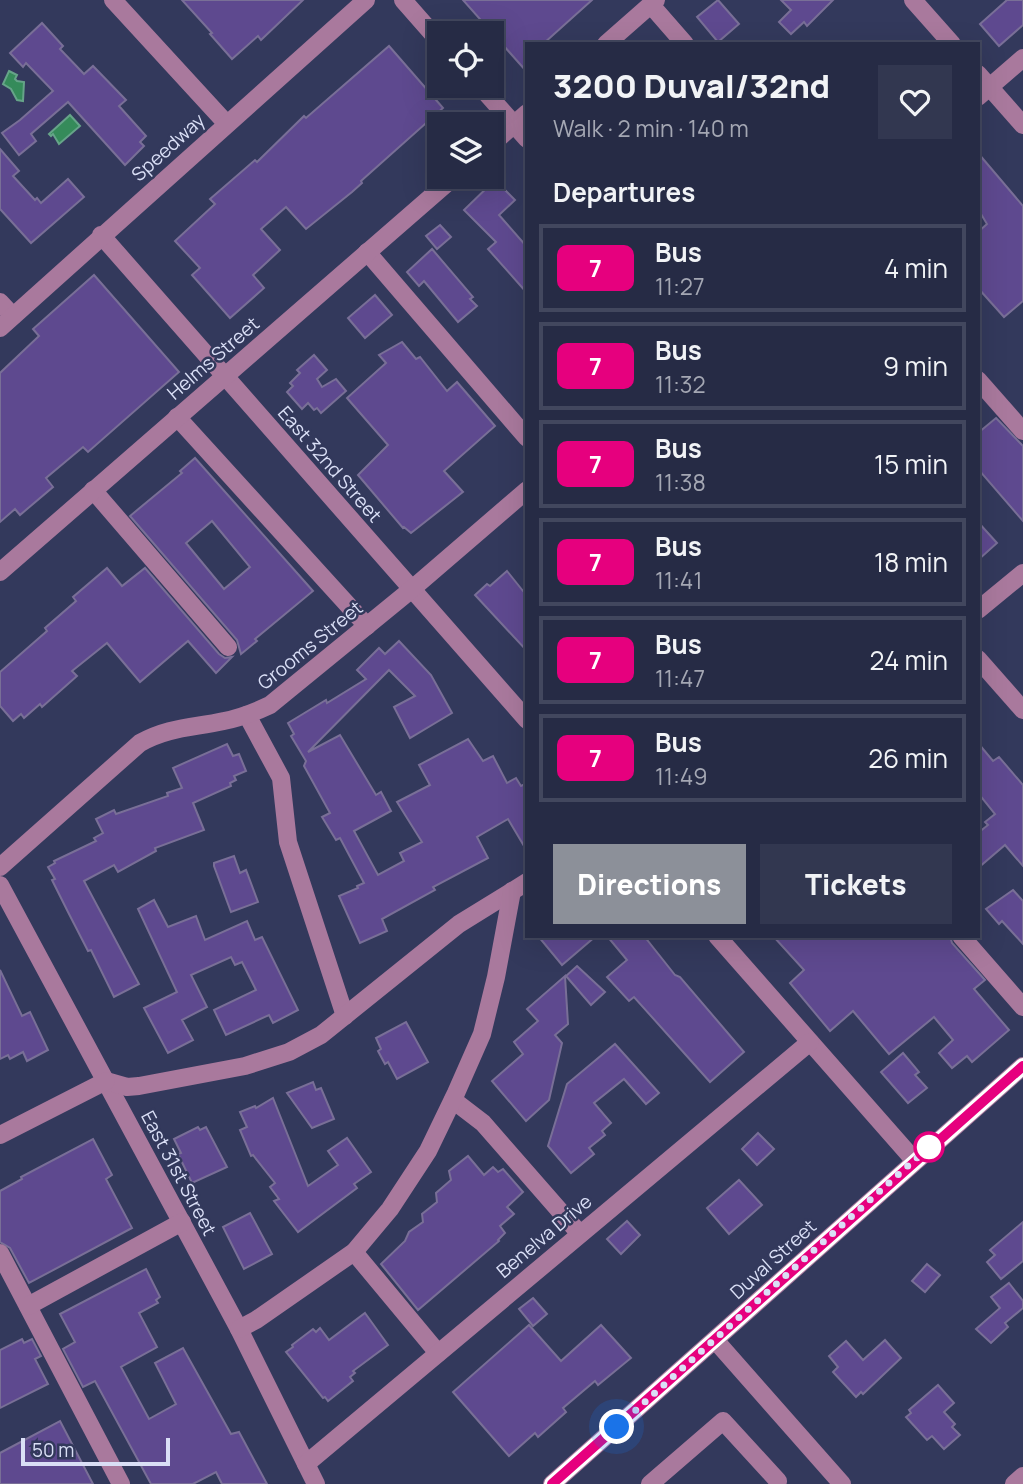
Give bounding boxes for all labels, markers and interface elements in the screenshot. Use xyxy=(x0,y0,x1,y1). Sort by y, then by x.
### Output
map controls xyxy=(427,21,504,189)
button: locate xyxy=(427,21,504,98)
text: 3200 Duval/32nd xyxy=(553,63,830,108)
button: heart xyxy=(878,65,952,139)
street label: Speedway xyxy=(126,107,210,187)
button: layers xyxy=(427,112,504,189)
text: Walk · 2 min · 140 m xyxy=(553,112,749,144)
text: Departures xyxy=(553,174,695,210)
text: Bus xyxy=(655,234,702,270)
text: 4 min xyxy=(884,250,948,286)
text: 7 xyxy=(589,251,602,284)
text: 11:27 xyxy=(655,270,704,302)
street label: Helms Street xyxy=(161,311,265,405)
text: Bus xyxy=(655,332,702,368)
text: 9 min xyxy=(883,348,948,384)
text: 7 xyxy=(589,349,602,382)
text: 11:32 xyxy=(655,368,706,400)
street label: East 32nd Street xyxy=(272,400,388,528)
text: Bus xyxy=(655,430,702,466)
text: 15 min xyxy=(874,446,948,482)
text: 7 xyxy=(589,447,602,480)
text: 11:38 xyxy=(655,466,706,498)
text: Bus xyxy=(655,528,702,564)
text: 18 min xyxy=(874,544,948,580)
text: 7 xyxy=(589,545,602,578)
text: 11:41 xyxy=(655,564,702,596)
street label: Grooms Street xyxy=(252,595,368,695)
text: Bus xyxy=(655,626,702,662)
text: 24 min xyxy=(870,642,948,678)
text: 7 xyxy=(589,643,602,676)
text: 11:47 xyxy=(655,662,705,694)
text: Bus xyxy=(655,724,702,760)
text: 26 min xyxy=(868,740,948,776)
text: 7 xyxy=(589,741,602,774)
text: 11:49 xyxy=(655,760,707,792)
button: Directions xyxy=(553,844,746,924)
button: Tickets xyxy=(760,844,952,924)
street label: East 31st Street xyxy=(135,1106,223,1240)
unlabelled marker xyxy=(914,1132,944,1162)
street label: Benelva Drive xyxy=(491,1188,597,1284)
street label: Duval Street xyxy=(724,1213,822,1305)
your location xyxy=(599,1409,634,1444)
scale bar xyxy=(21,1435,170,1467)
text: 50 m xyxy=(32,1437,74,1463)

